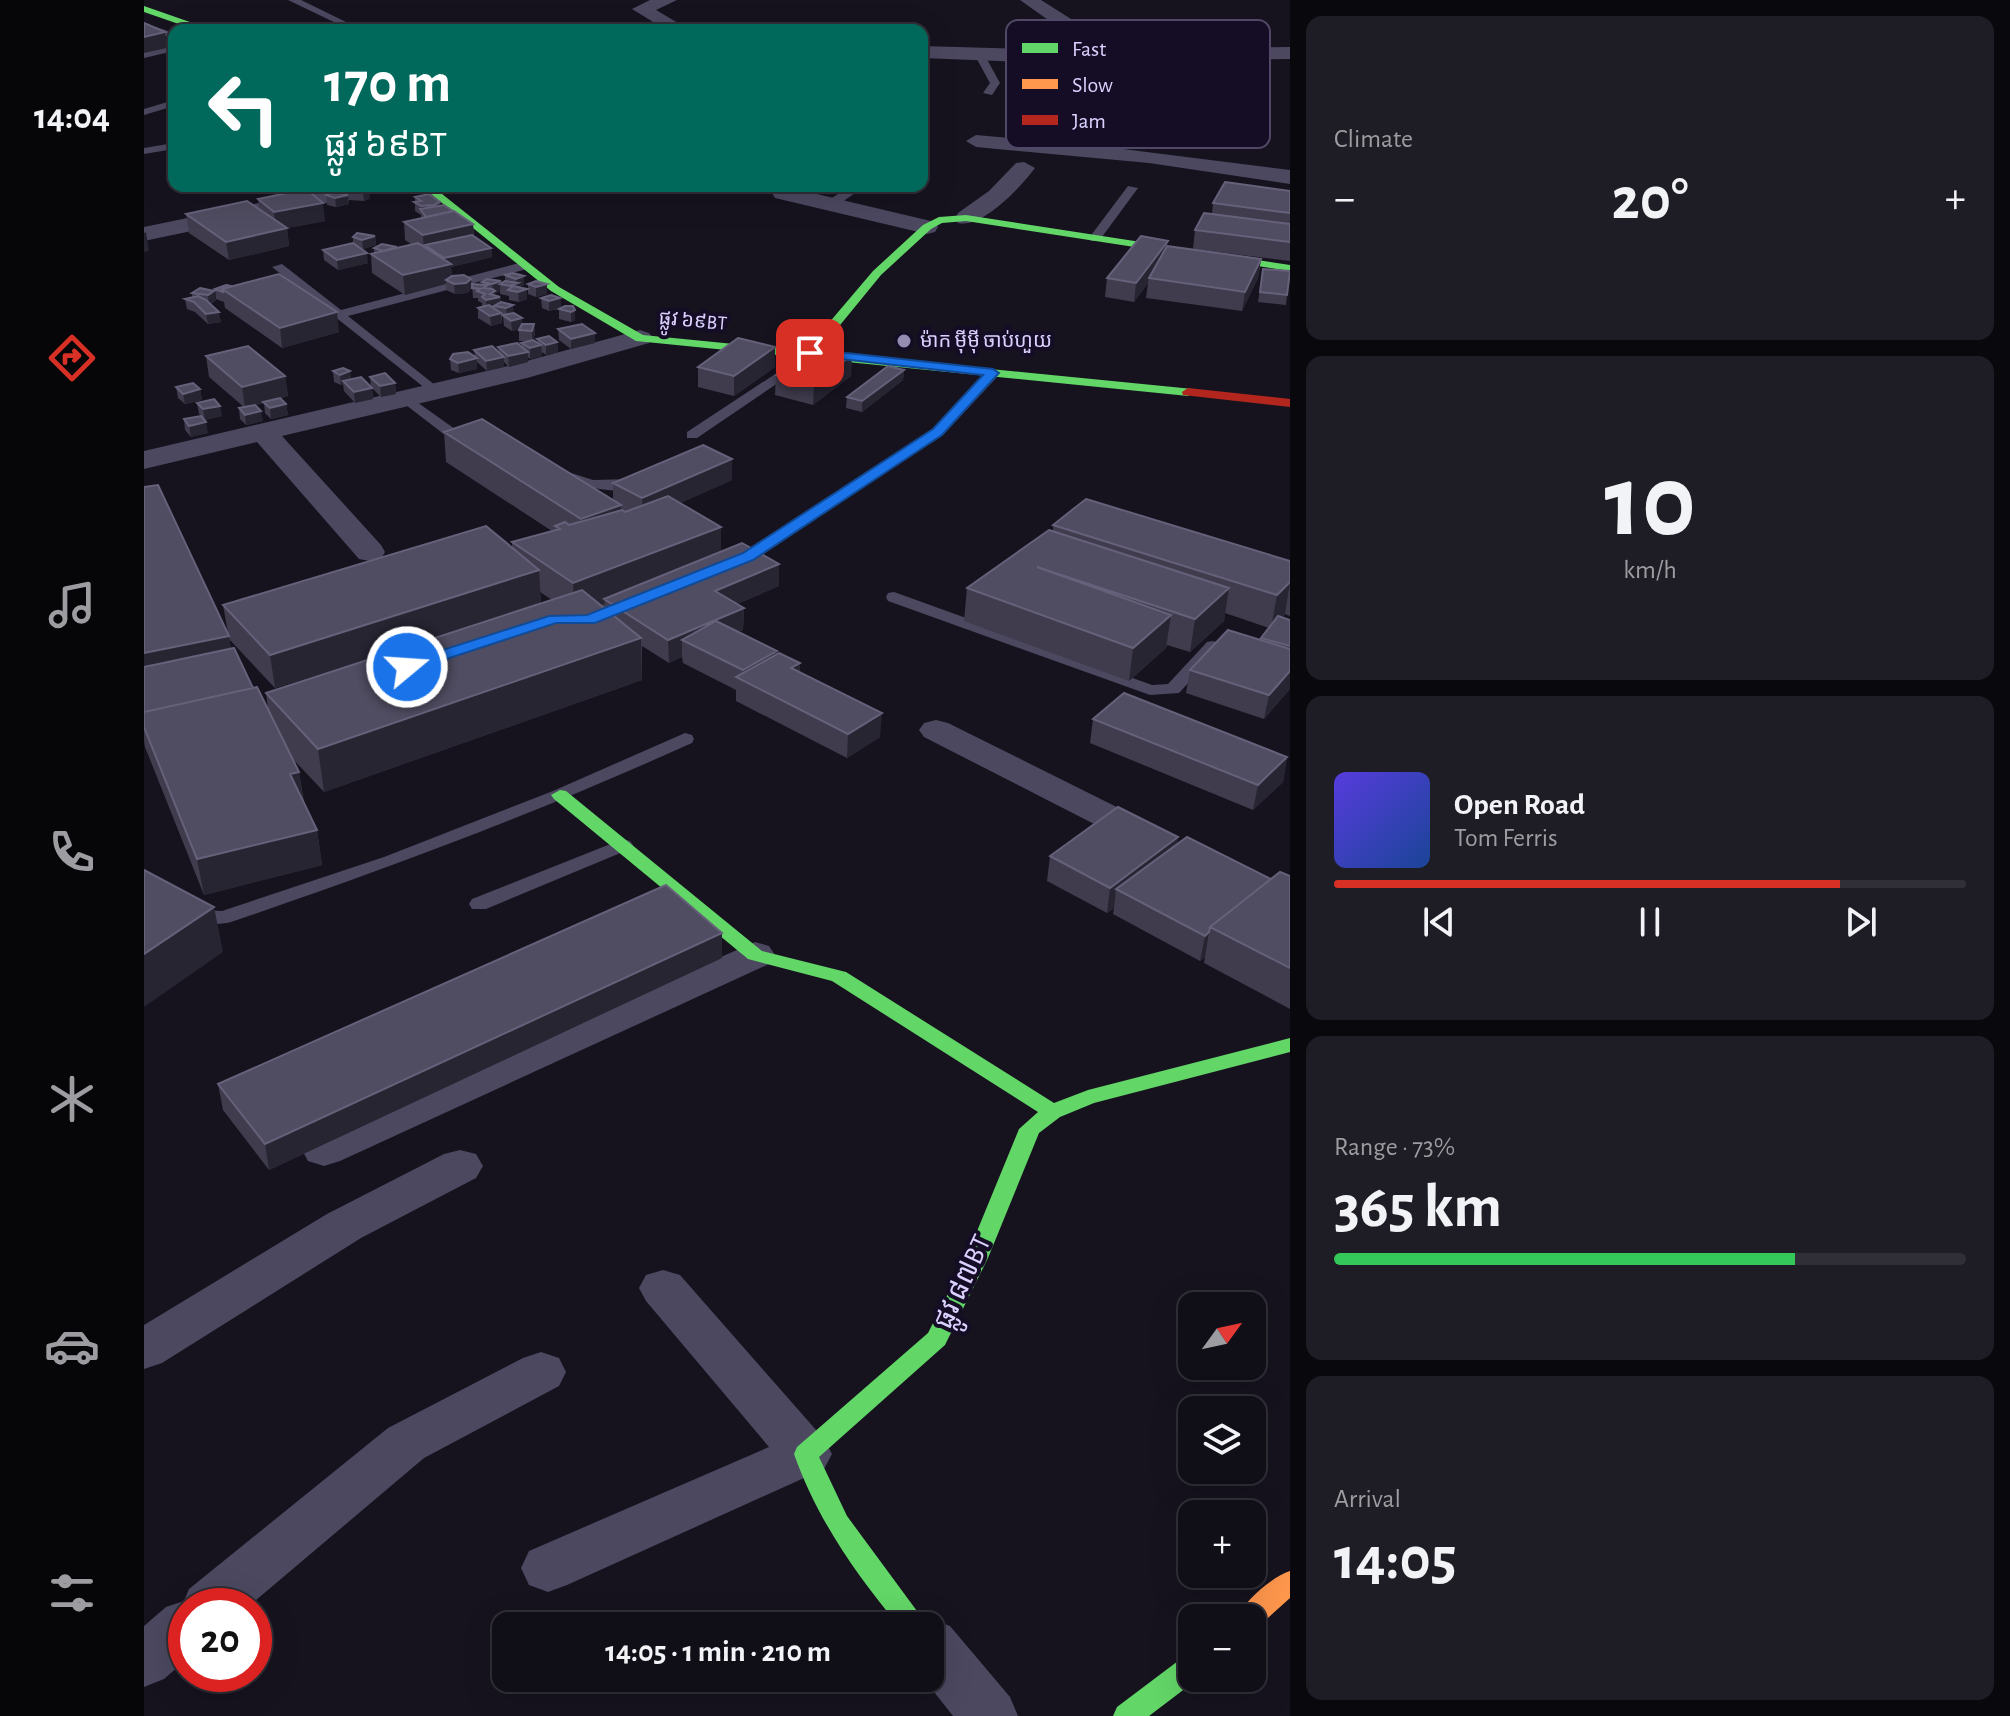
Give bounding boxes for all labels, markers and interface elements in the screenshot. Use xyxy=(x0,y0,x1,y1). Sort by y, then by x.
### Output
legend xyxy=(1006,20,1270,148)
text: Fast xyxy=(1072,38,1106,60)
icon: left xyxy=(192,56,296,160)
text: 170 m xyxy=(324,56,451,112)
text: Slow xyxy=(1072,74,1113,96)
text: 14:04 xyxy=(34,99,110,135)
text: Jam xyxy=(1072,110,1106,132)
text: Climate xyxy=(1334,126,1413,152)
text: ផ្លូវ ៦៩BT xyxy=(324,127,447,163)
text: 20° xyxy=(1611,170,1689,230)
text: − xyxy=(1334,177,1355,221)
text: + xyxy=(1945,177,1966,221)
street label: ផ្លូវ ៦៩BT xyxy=(657,308,728,342)
pin xyxy=(776,319,844,387)
place label: ម៉ាក ម៉ីម៉ី ចាប់ហួយ xyxy=(920,329,1052,354)
icon: directions xyxy=(44,330,100,386)
icon: arrive xyxy=(788,331,832,375)
marker: ម៉ាក ម៉ីម៉ី ចាប់ហួយ xyxy=(895,332,913,350)
text: 10 xyxy=(1604,451,1696,555)
text: km/h xyxy=(1623,557,1677,583)
icon: music xyxy=(44,577,100,633)
position arrow xyxy=(365,625,449,709)
text: Open Road xyxy=(1454,790,1585,820)
icon: phone xyxy=(44,824,100,880)
text: Tom Ferris xyxy=(1454,825,1558,851)
icon: previous xyxy=(1417,900,1461,944)
icon: pause xyxy=(1628,900,1672,944)
icon: next xyxy=(1839,900,1883,944)
icon: climate xyxy=(44,1071,100,1127)
text: Range · 73% xyxy=(1334,1134,1455,1160)
text: 365 km xyxy=(1334,1178,1502,1238)
street label: ផ្លូវ ៨៧BT xyxy=(929,1231,1005,1337)
north arrow xyxy=(1178,1292,1266,1380)
map controls xyxy=(1178,1292,1266,1692)
icon: car xyxy=(44,1318,100,1374)
button: layers xyxy=(1178,1396,1266,1484)
text: Arrival xyxy=(1334,1486,1401,1512)
button: + xyxy=(1178,1500,1266,1588)
text: 14:05 xyxy=(1334,1530,1457,1590)
icon: filters xyxy=(44,1565,100,1621)
speed limit sign: 20 xyxy=(168,1588,272,1692)
button: − xyxy=(1178,1604,1266,1692)
text: 14:05 · 1 min · 210 m xyxy=(605,1637,831,1667)

